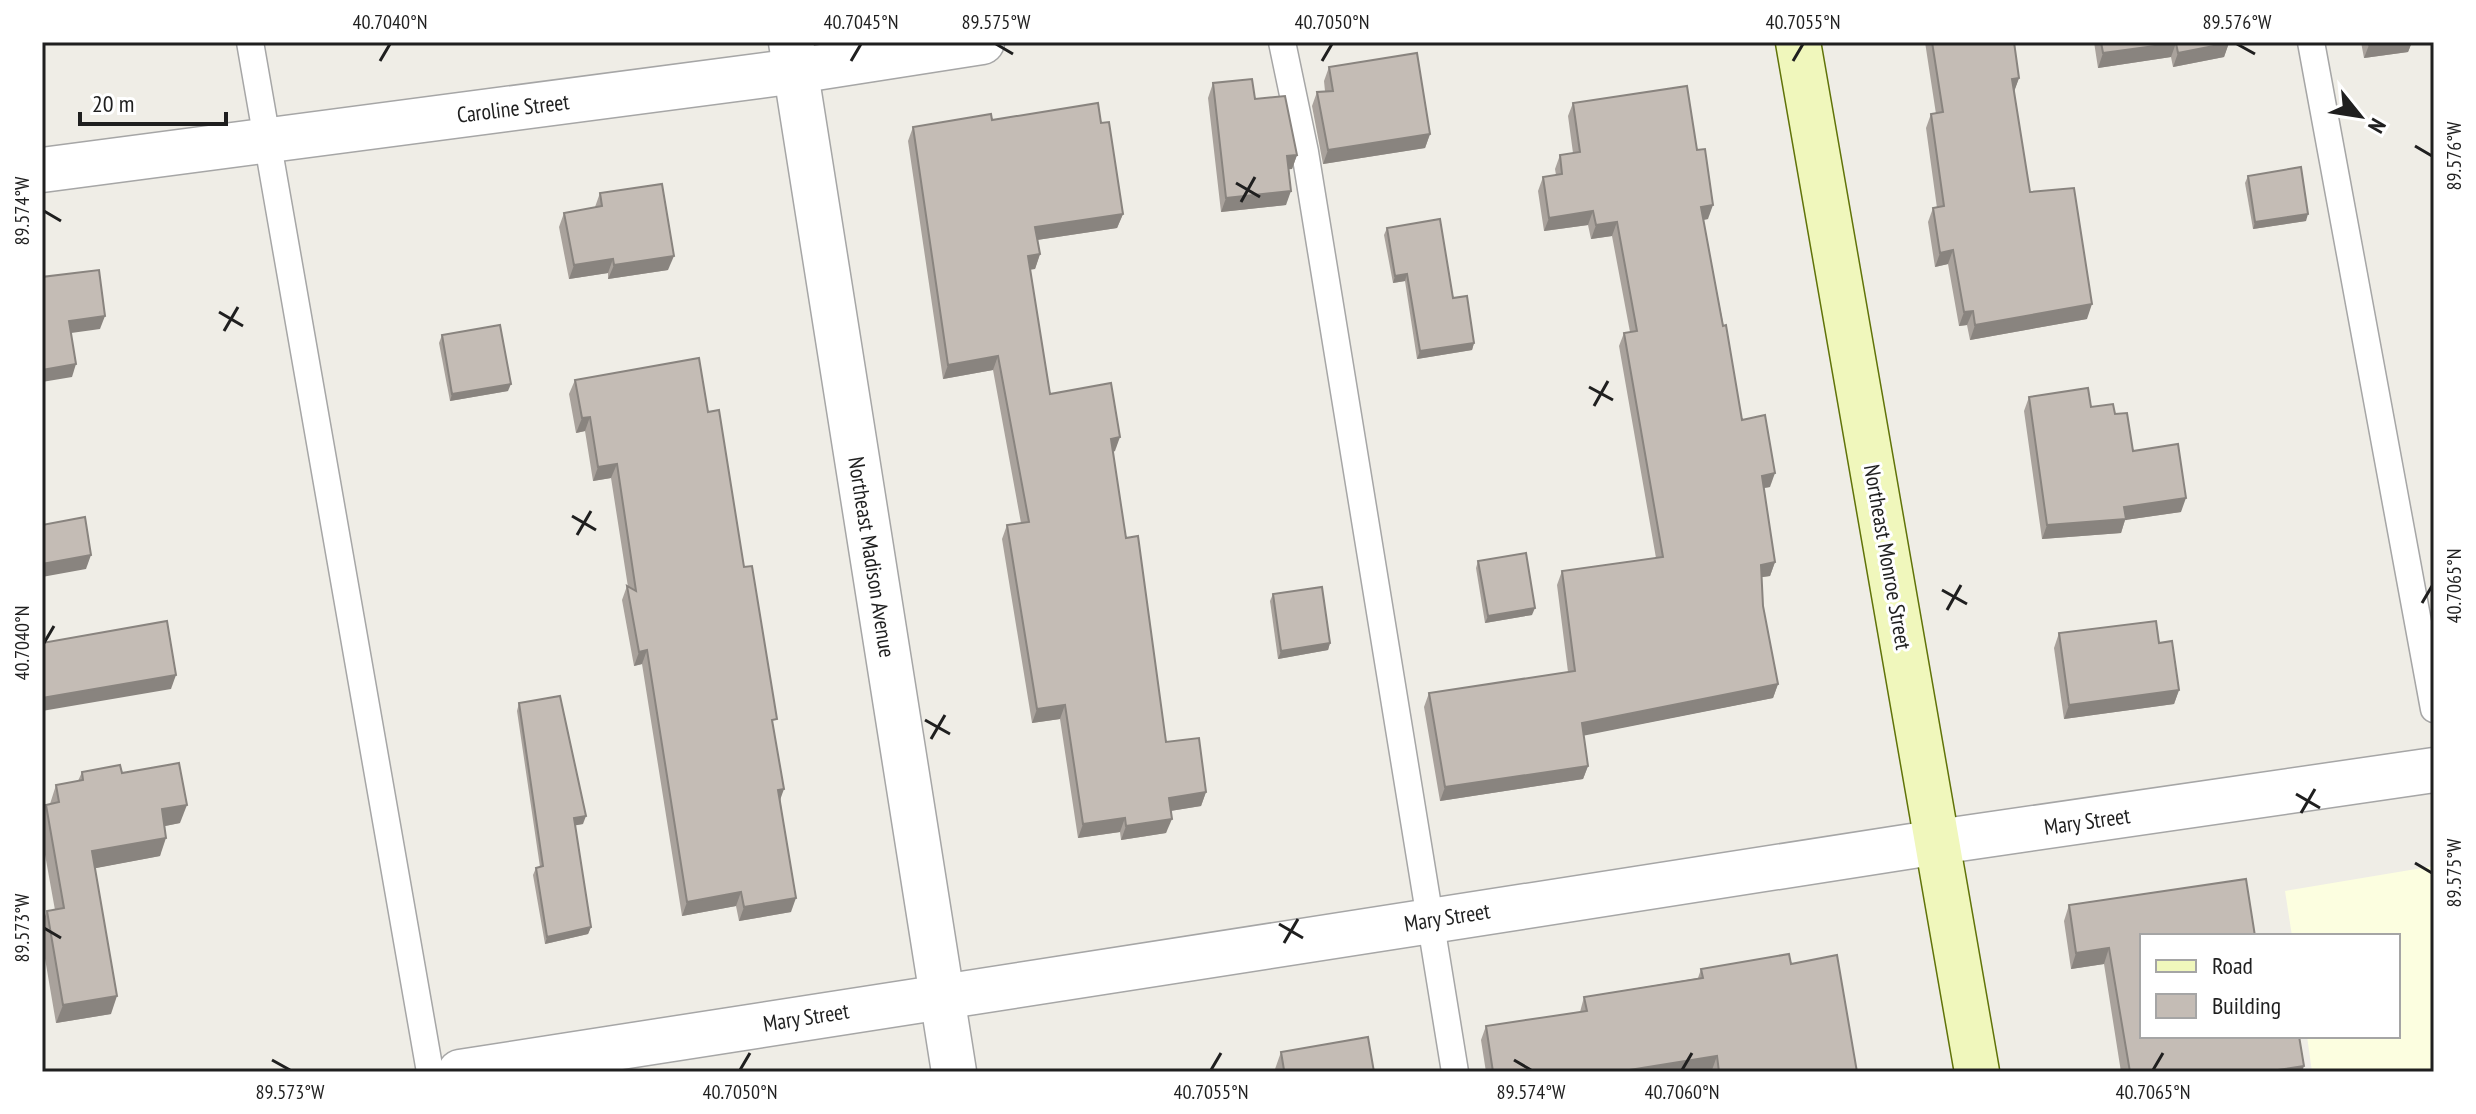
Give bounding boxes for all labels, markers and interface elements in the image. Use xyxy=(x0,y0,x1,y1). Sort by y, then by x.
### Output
text: 40.7040°N xyxy=(352,9,428,35)
text: 40.7045°N xyxy=(823,9,899,35)
text: 89.575°W xyxy=(962,9,1031,35)
text: 40.7050°N xyxy=(1294,9,1370,35)
text: 40.7055°N xyxy=(1765,9,1841,35)
text: 89.576°W xyxy=(2203,9,2272,35)
scale bar xyxy=(80,76,226,126)
north arrow xyxy=(2320,76,2400,156)
street label: Caroline Street xyxy=(455,87,571,129)
text: 20 m xyxy=(92,88,134,119)
text: N xyxy=(2362,114,2392,138)
text: 89.576°W xyxy=(2441,121,2467,190)
text: 89.574°W xyxy=(9,176,35,245)
street label: Northeast Madison Avenue xyxy=(842,455,902,659)
street label: Northeast Monroe Street xyxy=(1858,462,1918,652)
text: 40.7065°N xyxy=(2441,548,2467,624)
text: 40.7040°N xyxy=(9,605,35,681)
street label: Mary Street xyxy=(2042,801,2132,841)
text: 89.575°W xyxy=(2441,838,2467,907)
text: 89.573°W xyxy=(9,893,35,962)
street label: Mary Street xyxy=(1402,896,1492,938)
legend xyxy=(2140,934,2400,1038)
text: Road xyxy=(2212,950,2253,981)
text: Building xyxy=(2212,990,2281,1021)
street label: Mary Street xyxy=(761,996,851,1038)
text: 89.573°W xyxy=(256,1079,325,1105)
text: 40.7050°N xyxy=(702,1079,778,1105)
text: 40.7055°N xyxy=(1173,1079,1249,1105)
text: 89.574°W xyxy=(1497,1079,1566,1105)
text: 40.7060°N xyxy=(1644,1079,1720,1105)
text: 40.7065°N xyxy=(2115,1079,2191,1105)

